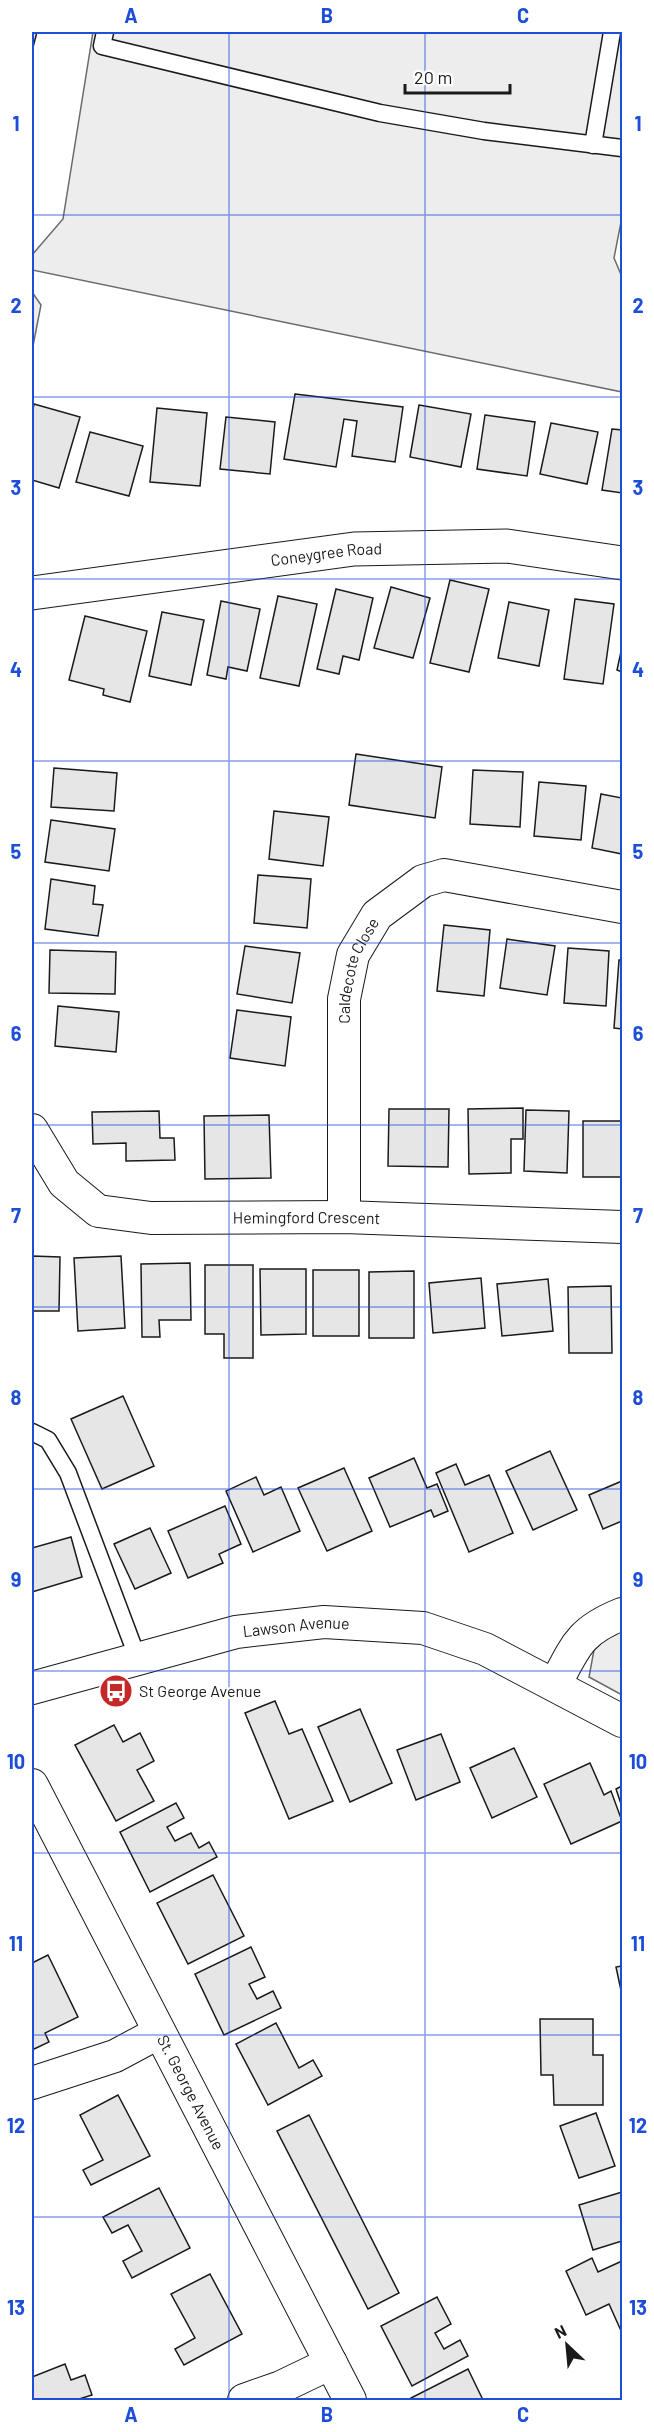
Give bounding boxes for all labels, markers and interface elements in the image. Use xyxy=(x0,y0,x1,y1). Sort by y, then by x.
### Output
text: A xyxy=(124,3,138,27)
text: B xyxy=(321,3,333,27)
text: C xyxy=(517,3,529,27)
scale bar xyxy=(405,57,510,95)
text: 20 m xyxy=(414,66,452,88)
text: 1 xyxy=(12,111,20,135)
text: 1 xyxy=(634,111,642,135)
text: 2 xyxy=(10,293,22,317)
text: 2 xyxy=(632,293,644,317)
text: 3 xyxy=(11,475,21,499)
text: 3 xyxy=(633,475,643,499)
street label: Coneygree Road xyxy=(269,538,382,569)
text: 4 xyxy=(10,657,22,681)
text: 4 xyxy=(632,657,644,681)
text: 5 xyxy=(11,839,22,863)
text: 5 xyxy=(633,839,644,863)
street label: Caldecote Close xyxy=(334,914,382,1024)
text: 6 xyxy=(11,1021,22,1045)
text: 6 xyxy=(633,1021,644,1045)
text: 7 xyxy=(11,1203,21,1227)
text: 7 xyxy=(633,1203,643,1227)
street label: Hemingford Crescent xyxy=(233,1207,381,1227)
text: 8 xyxy=(11,1385,22,1409)
text: 8 xyxy=(633,1385,644,1409)
text: 9 xyxy=(11,1567,21,1591)
text: 9 xyxy=(633,1567,643,1591)
street label: Lawson Avenue xyxy=(242,1612,350,1640)
bus stop icon: St George Avenue xyxy=(98,1673,134,1709)
place label: St George Avenue xyxy=(139,1681,261,1700)
text: 10 xyxy=(7,1749,25,1773)
text: 10 xyxy=(629,1749,647,1773)
text: 11 xyxy=(9,1931,23,1955)
text: 11 xyxy=(631,1931,645,1955)
street label: St. George Avenue xyxy=(154,2031,229,2153)
text: 12 xyxy=(7,2113,25,2137)
text: 12 xyxy=(629,2113,647,2137)
text: 13 xyxy=(7,2295,25,2319)
text: 13 xyxy=(629,2295,647,2319)
north arrow xyxy=(537,2315,597,2375)
text: N xyxy=(551,2320,569,2342)
text: A xyxy=(124,2402,138,2426)
text: B xyxy=(321,2402,333,2426)
text: C xyxy=(517,2402,529,2426)

